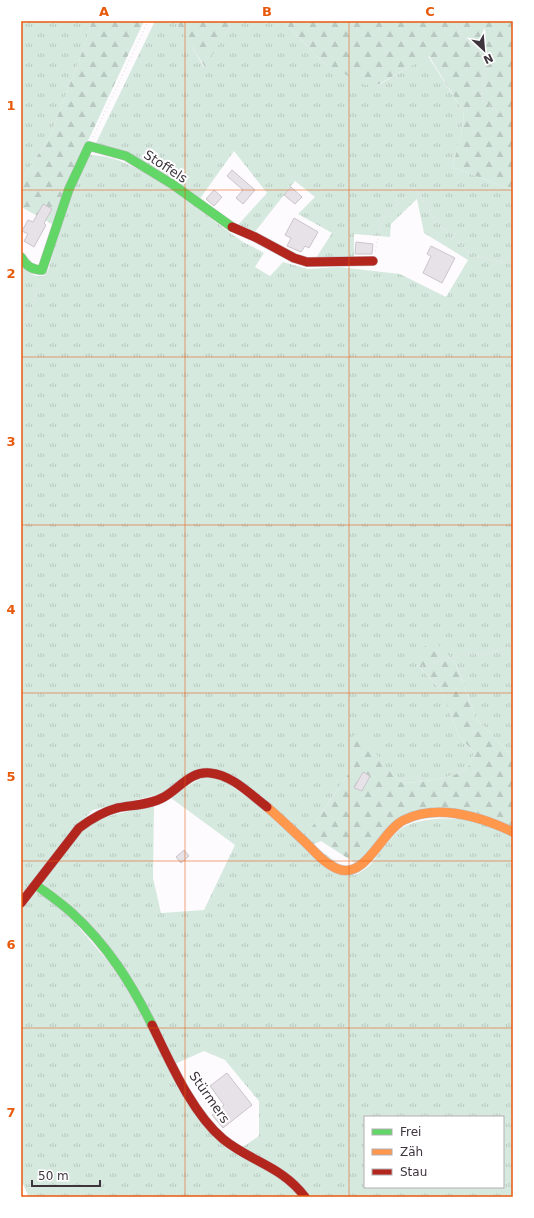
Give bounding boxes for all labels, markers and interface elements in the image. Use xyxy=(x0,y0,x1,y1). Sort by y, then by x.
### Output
text: A xyxy=(99,4,109,19)
text: B xyxy=(262,4,272,19)
text: C xyxy=(425,4,435,19)
north arrow xyxy=(464,30,504,70)
text: N xyxy=(481,51,495,66)
text: 1 xyxy=(6,98,16,113)
street label: Stoffels xyxy=(141,147,190,186)
text: 2 xyxy=(6,266,16,281)
text: 3 xyxy=(6,434,16,449)
text: 4 xyxy=(6,602,16,617)
text: 5 xyxy=(6,769,16,784)
text: 6 xyxy=(6,937,16,952)
street label: Stürmers xyxy=(186,1069,233,1126)
text: 7 xyxy=(6,1105,16,1120)
legend xyxy=(364,1116,504,1188)
text: Frei xyxy=(400,1125,421,1139)
text: Zäh xyxy=(400,1145,423,1159)
scale bar xyxy=(32,1162,100,1188)
text: Stau xyxy=(400,1165,427,1179)
text: 50 m xyxy=(38,1169,69,1183)

